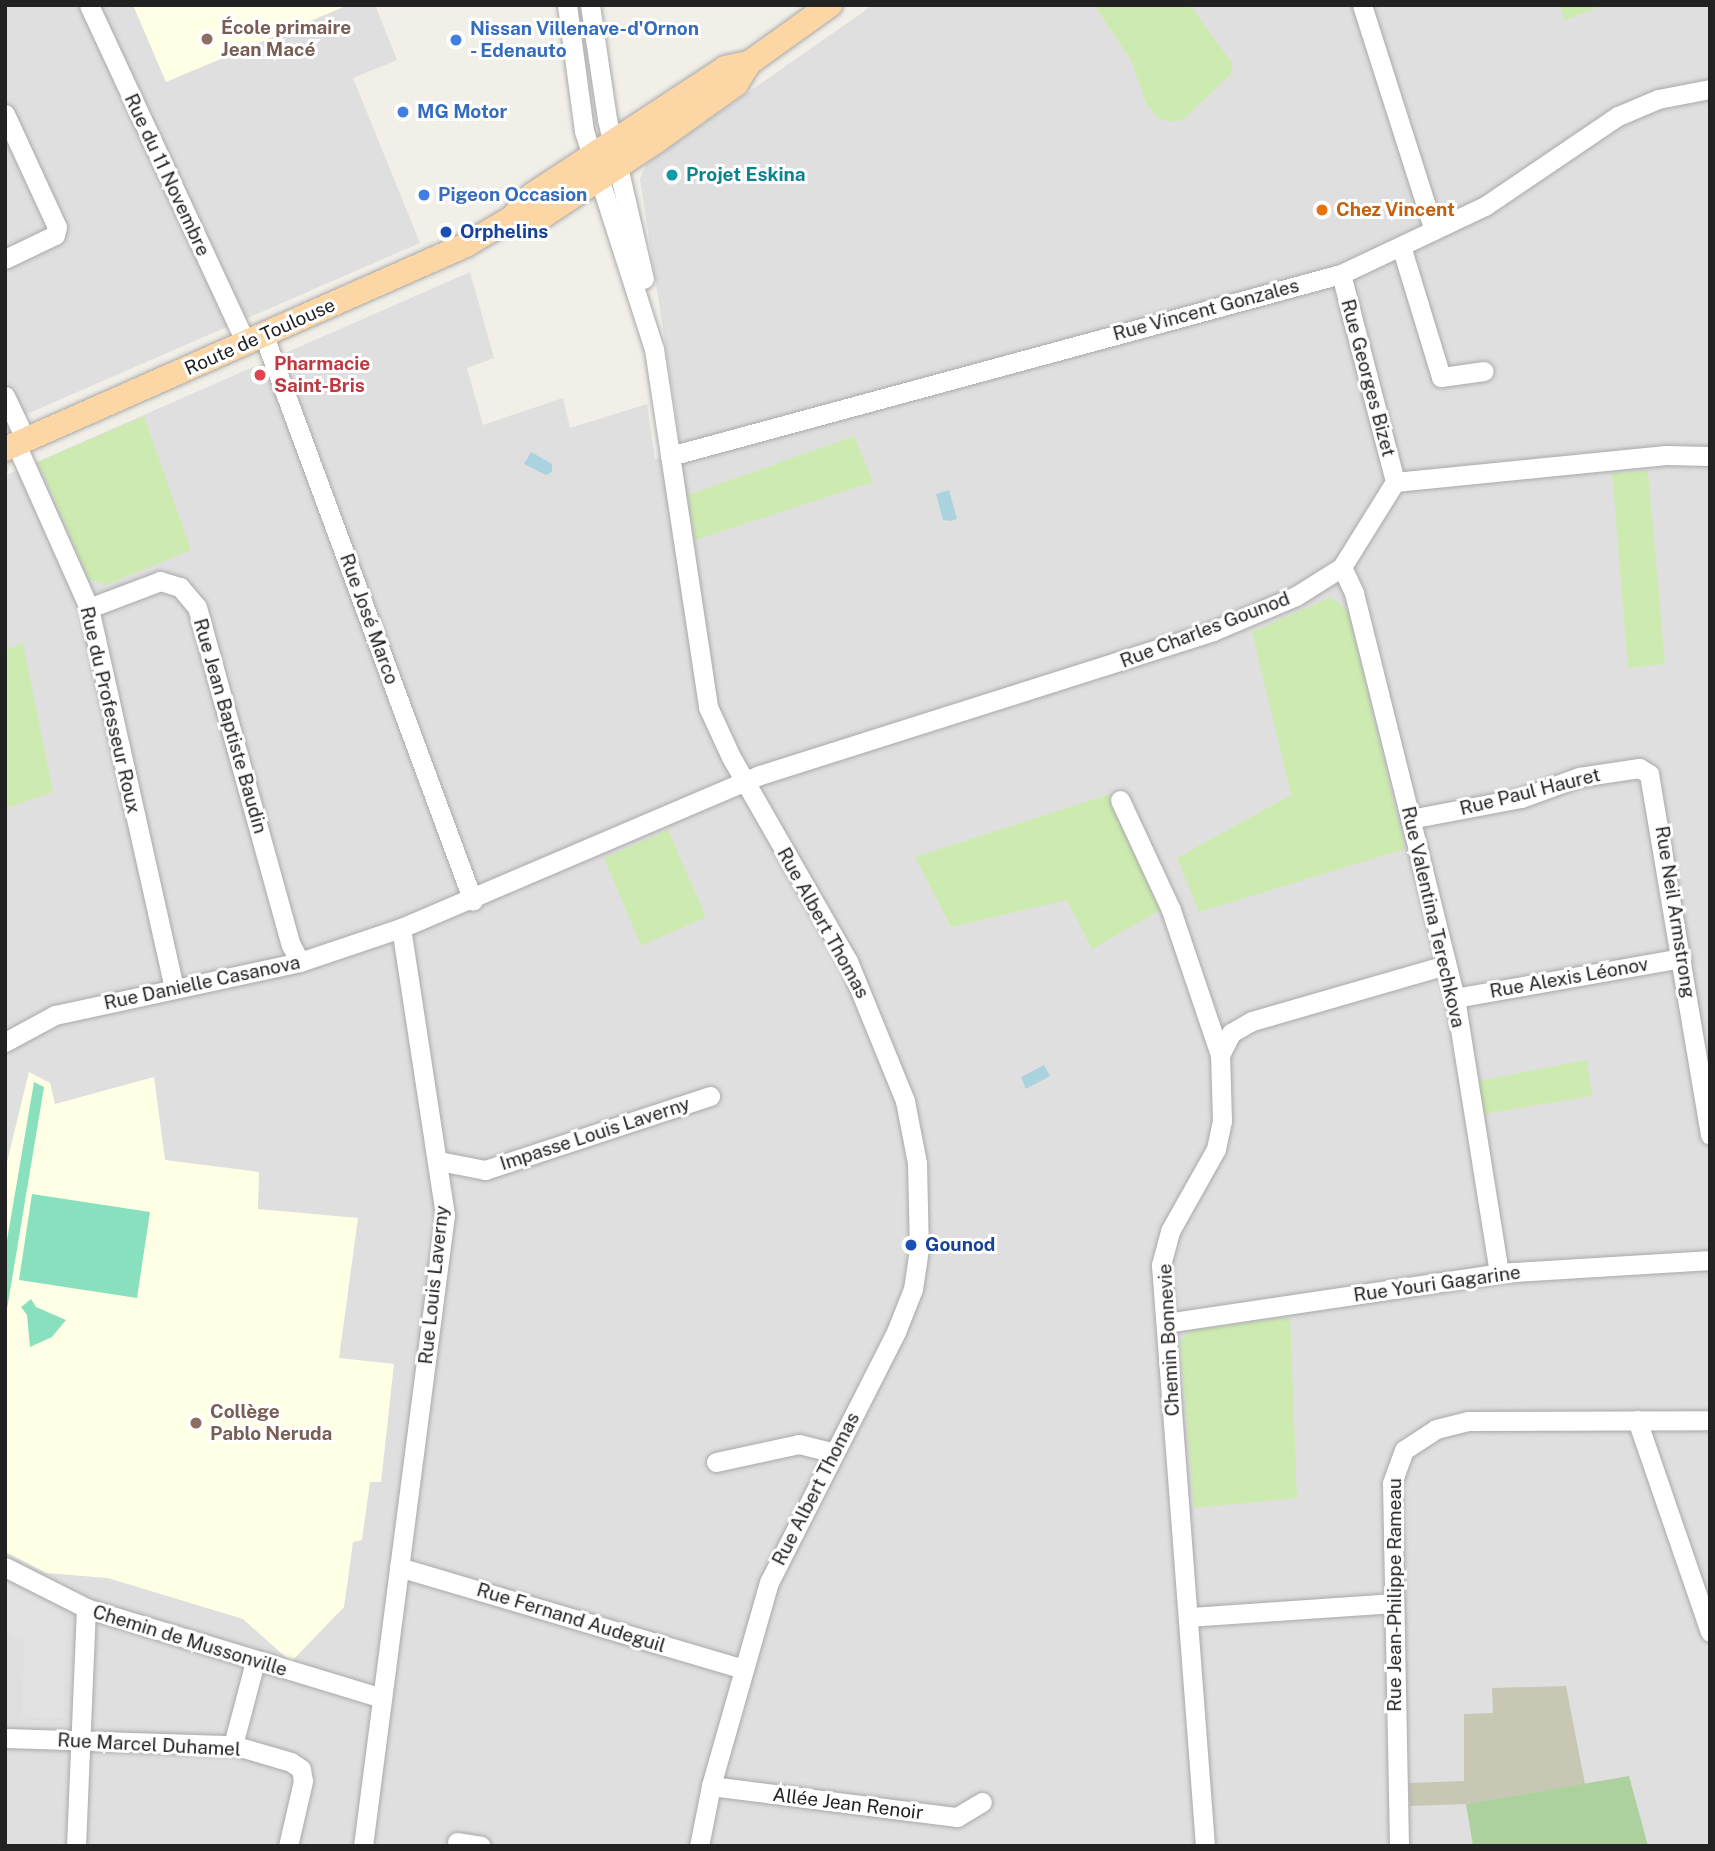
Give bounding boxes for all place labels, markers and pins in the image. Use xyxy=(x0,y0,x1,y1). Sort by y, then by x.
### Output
place label: École primaire Jean Macé xyxy=(221,17,351,61)
place label: Nissan Villenave-d'Ornon - Edenauto xyxy=(470,18,699,62)
marker: École primaire Jean Macé xyxy=(199,31,215,47)
marker: Nissan Villenave-d'Ornon - Edenauto xyxy=(448,32,464,48)
place label: MG Motor xyxy=(417,101,507,123)
marker: MG Motor xyxy=(395,104,411,120)
place label: Projet Eskina xyxy=(686,164,806,186)
marker: Projet Eskina xyxy=(664,167,680,183)
place label: Pigeon Occasion xyxy=(438,184,587,206)
marker: Pigeon Occasion xyxy=(416,187,432,203)
place label: Chez Vincent xyxy=(1336,199,1455,221)
marker: Chez Vincent xyxy=(1314,202,1330,218)
place label: Orphelins xyxy=(460,221,548,243)
marker: Orphelins xyxy=(438,224,454,240)
place label: Pharmacie Saint-Bris xyxy=(274,353,370,397)
marker: Pharmacie Saint-Bris xyxy=(252,367,268,383)
place label: Gounod xyxy=(925,1234,995,1256)
marker: Gounod xyxy=(903,1237,919,1253)
place label: Collège Pablo Neruda xyxy=(210,1401,332,1445)
marker: Collège Pablo Neruda xyxy=(188,1415,204,1431)

